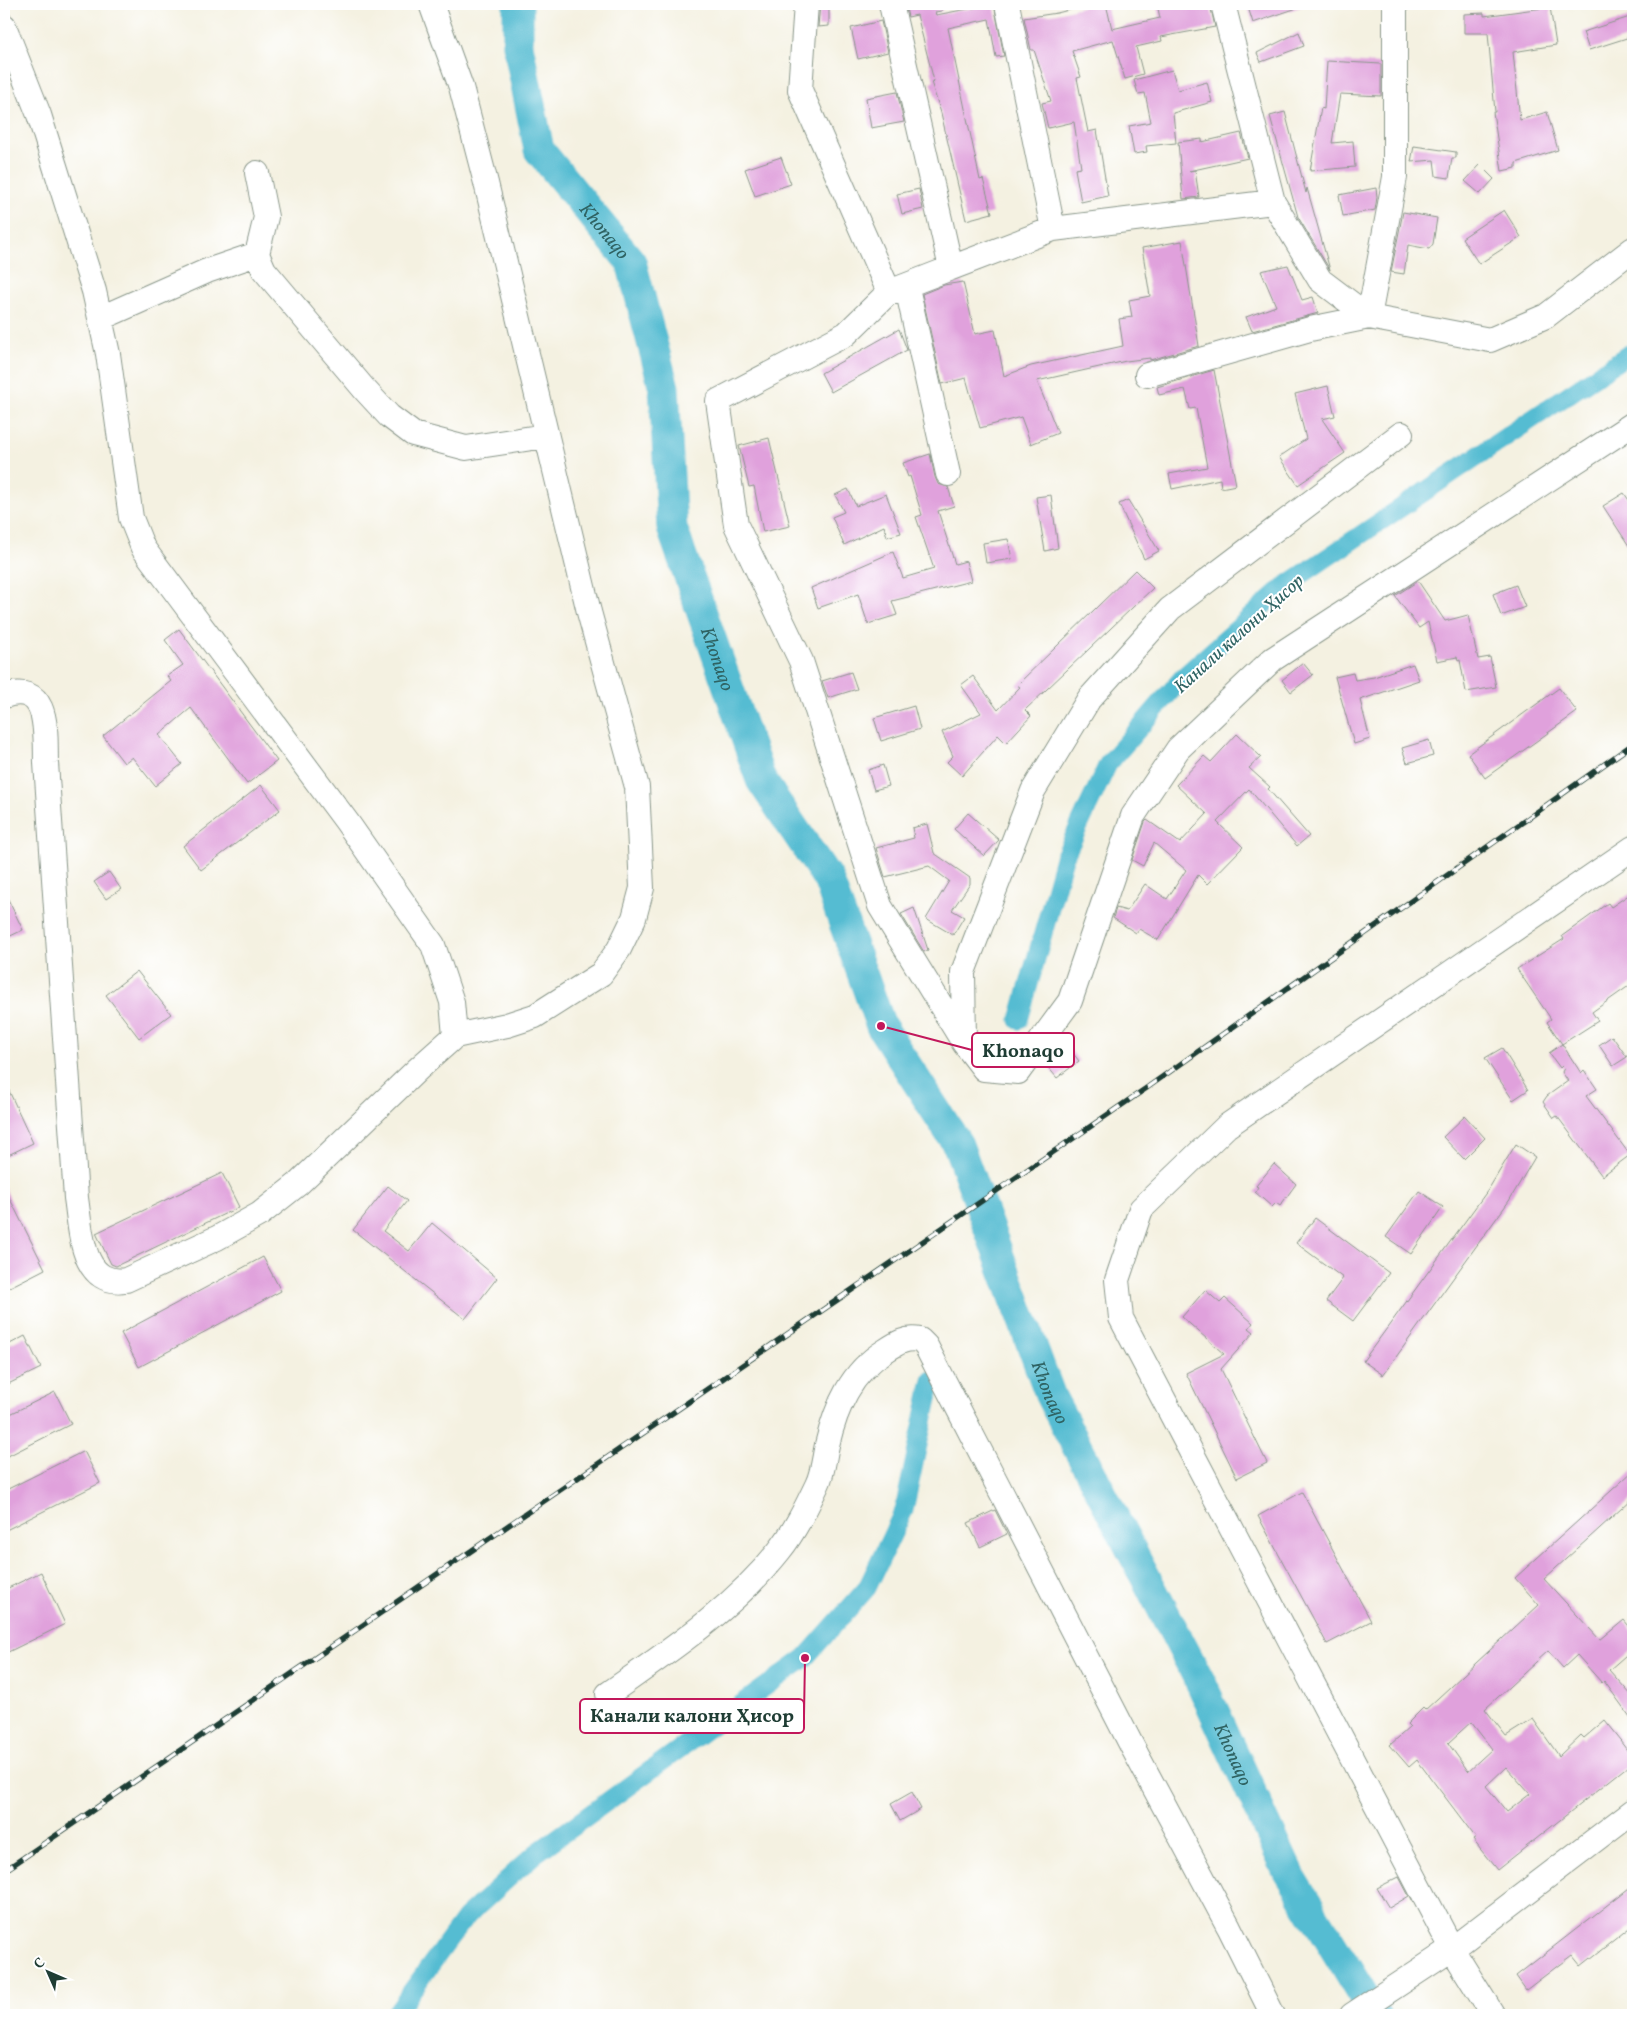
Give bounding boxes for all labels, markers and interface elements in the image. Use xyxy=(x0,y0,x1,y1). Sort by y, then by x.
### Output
water label: Khonaqo xyxy=(572,198,635,266)
water label: Канали калони Ҳисор xyxy=(1169,569,1310,700)
water label: Khonaqo xyxy=(693,624,740,695)
callout: Khonaqo xyxy=(972,1033,1074,1067)
text: Khonaqo xyxy=(982,1039,1064,1065)
water label: Khonaqo xyxy=(1024,1357,1074,1429)
callout: Канали калони Ҳисор xyxy=(580,1699,804,1733)
text: Канали калони Ҳисор xyxy=(590,1704,794,1730)
water label: Khonaqo xyxy=(1206,1719,1258,1791)
north arrow xyxy=(22,1946,72,1996)
text: С xyxy=(30,1954,50,1974)

